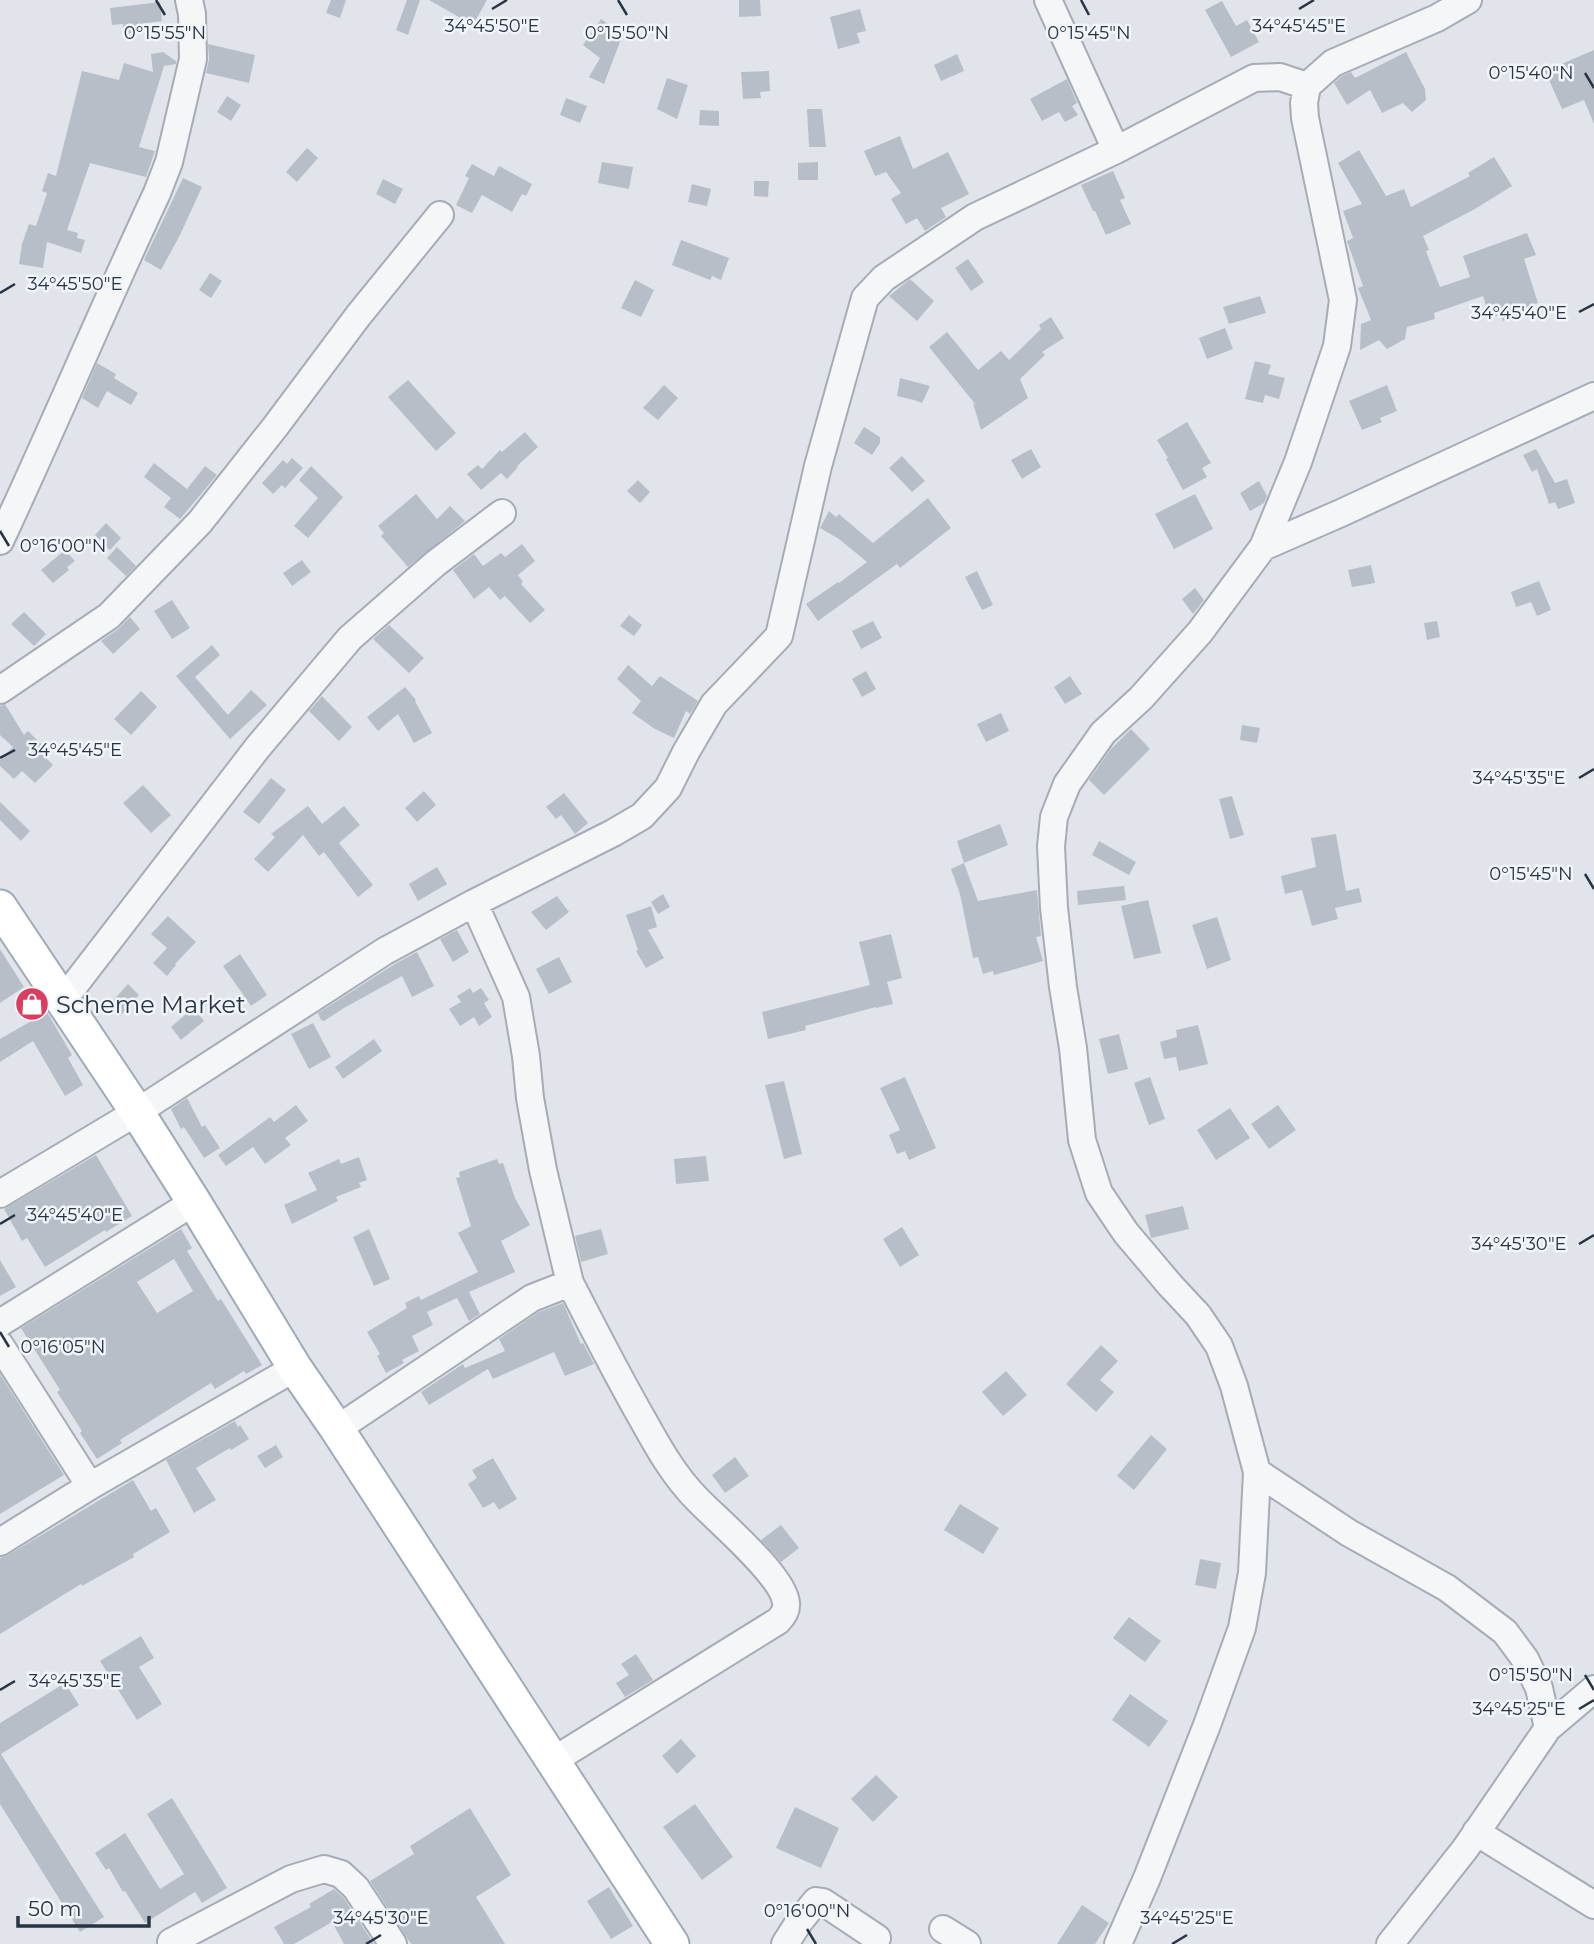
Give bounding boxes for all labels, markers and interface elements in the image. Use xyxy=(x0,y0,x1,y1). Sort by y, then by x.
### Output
text: 34°45'50"E xyxy=(444,15,540,37)
text: 34°45'45"E xyxy=(1252,15,1346,37)
text: 0°15'55"N xyxy=(124,22,206,44)
text: 0°15'50"N xyxy=(585,22,669,44)
text: 0°15'45"N xyxy=(1047,22,1131,44)
text: 0°15'40"N xyxy=(1488,62,1574,84)
text: 34°45'50"E xyxy=(27,273,123,295)
text: 34°45'40"E xyxy=(1471,302,1567,324)
text: 0°16'00"N xyxy=(20,535,106,557)
text: 34°45'45"E xyxy=(28,739,122,761)
text: 34°45'35"E xyxy=(1472,767,1566,789)
text: 0°15'45"N xyxy=(1489,863,1573,885)
shop icon: Scheme Market xyxy=(13,985,51,1023)
place label: Scheme Market xyxy=(56,990,246,1019)
text: 34°45'40"E xyxy=(27,1204,123,1226)
text: 34°45'30"E xyxy=(1471,1233,1567,1255)
text: 0°16'05"N xyxy=(21,1336,105,1358)
text: 0°15'50"N xyxy=(1489,1664,1573,1686)
text: 34°45'35"E xyxy=(28,1670,122,1692)
text: 34°45'25"E xyxy=(1472,1698,1566,1720)
scale bar xyxy=(18,1884,149,1928)
text: 50 m xyxy=(28,1896,82,1921)
text: 0°16'00"N xyxy=(764,1900,850,1922)
text: 34°45'30"E xyxy=(333,1907,429,1929)
text: 34°45'25"E xyxy=(1140,1907,1234,1929)

